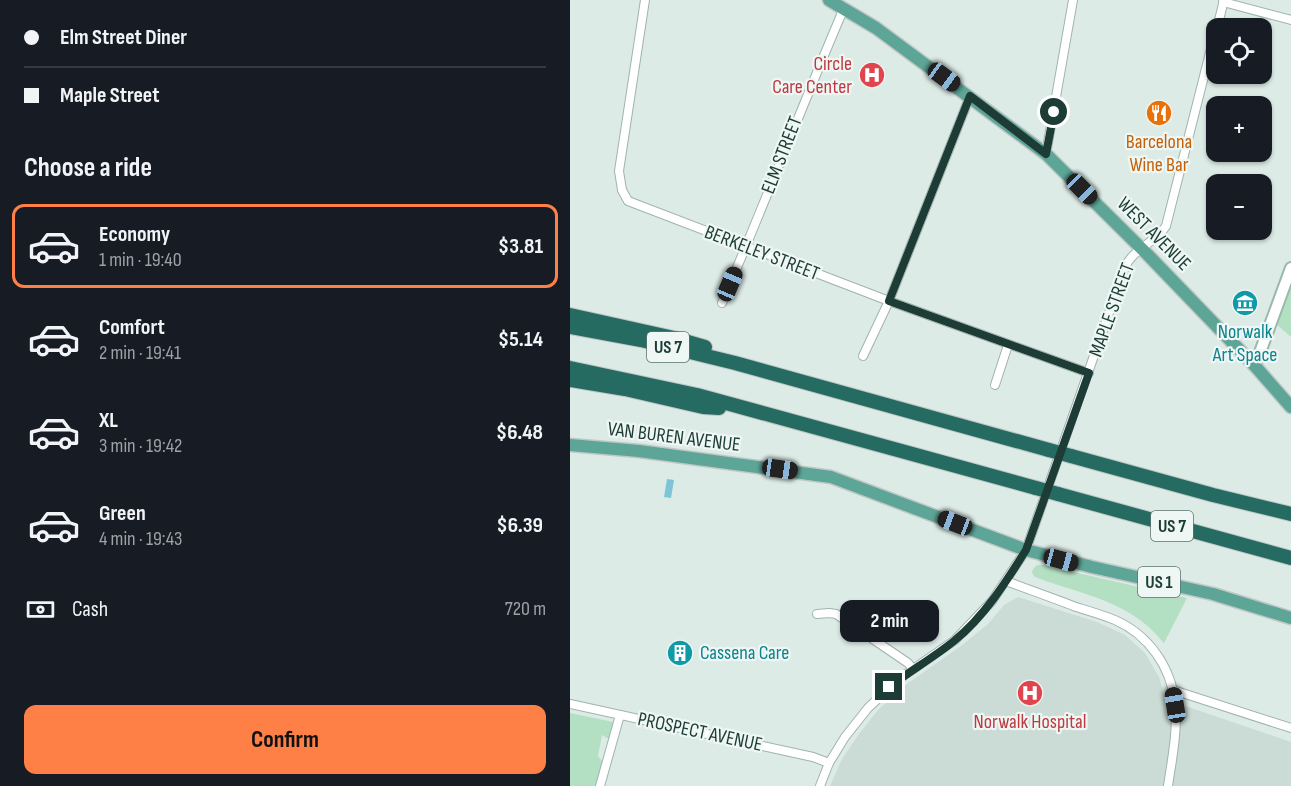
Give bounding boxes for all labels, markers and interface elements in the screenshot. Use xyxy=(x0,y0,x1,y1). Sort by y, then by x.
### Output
map controls xyxy=(1206,18,1272,240)
button: locate xyxy=(1206,18,1272,84)
text: Elm Street Diner xyxy=(60,24,187,51)
place label: Circle Care Center xyxy=(772,52,852,99)
car xyxy=(924,59,964,95)
hospital icon: Circle Care Center xyxy=(857,60,887,90)
text: Maple Street xyxy=(60,82,160,109)
button: + xyxy=(1206,96,1272,162)
route start xyxy=(1040,98,1067,125)
restaurant icon: Barcelona Wine Bar xyxy=(1144,98,1174,128)
street label: ELM STREET xyxy=(756,113,808,197)
place label: Barcelona Wine Bar xyxy=(1126,130,1192,177)
text: Choose a ride xyxy=(24,152,152,184)
car xyxy=(1063,170,1101,208)
button: − xyxy=(1206,174,1272,240)
street label: WEST AVENUE xyxy=(1112,192,1196,276)
icon: car xyxy=(27,219,81,273)
street label: BERKELEY STREET xyxy=(701,220,823,286)
text: Economy xyxy=(99,221,170,248)
text: $3.81 xyxy=(498,233,543,260)
text: 1 min · 19:40 xyxy=(99,248,182,272)
street label: MAPLE STREET xyxy=(1084,260,1140,360)
car xyxy=(715,264,745,304)
museum icon: Norwalk Art Space xyxy=(1230,288,1260,318)
icon: car xyxy=(27,312,81,366)
text: Comfort xyxy=(99,314,165,341)
place label: Norwalk Art Space xyxy=(1212,320,1277,367)
text: $5.14 xyxy=(498,326,543,353)
road number: US 7 xyxy=(647,332,689,362)
text: 2 min · 19:41 xyxy=(99,341,181,365)
icon: car xyxy=(27,405,81,459)
text: XL xyxy=(99,407,118,434)
street label: VAN BUREN AVENUE xyxy=(606,417,742,457)
text: $6.48 xyxy=(496,419,543,446)
text: 3 min · 19:42 xyxy=(99,434,182,458)
car xyxy=(761,458,799,480)
icon: car xyxy=(27,498,81,552)
text: Green xyxy=(99,500,146,527)
car xyxy=(935,508,975,538)
road number: US 7 xyxy=(1151,511,1193,541)
text: $6.39 xyxy=(496,512,543,539)
text: 4 min · 19:43 xyxy=(99,527,182,551)
car xyxy=(1041,547,1081,573)
road number: US 1 xyxy=(1138,567,1180,597)
icon: cash xyxy=(24,593,57,626)
text: Cash xyxy=(72,596,108,623)
text: 720 m xyxy=(505,597,546,621)
callout: 2 min xyxy=(840,600,938,642)
text: 2 min xyxy=(870,609,909,633)
building icon: Cassena Care xyxy=(665,638,695,668)
place label: Cassena Care xyxy=(700,641,789,665)
route end xyxy=(875,673,902,700)
hospital icon: Norwalk Hospital xyxy=(1015,678,1045,708)
car xyxy=(1163,686,1187,724)
button: Confirm xyxy=(24,705,546,774)
street label: PROSPECT AVENUE xyxy=(636,707,764,757)
place label: Norwalk Hospital xyxy=(974,710,1086,734)

